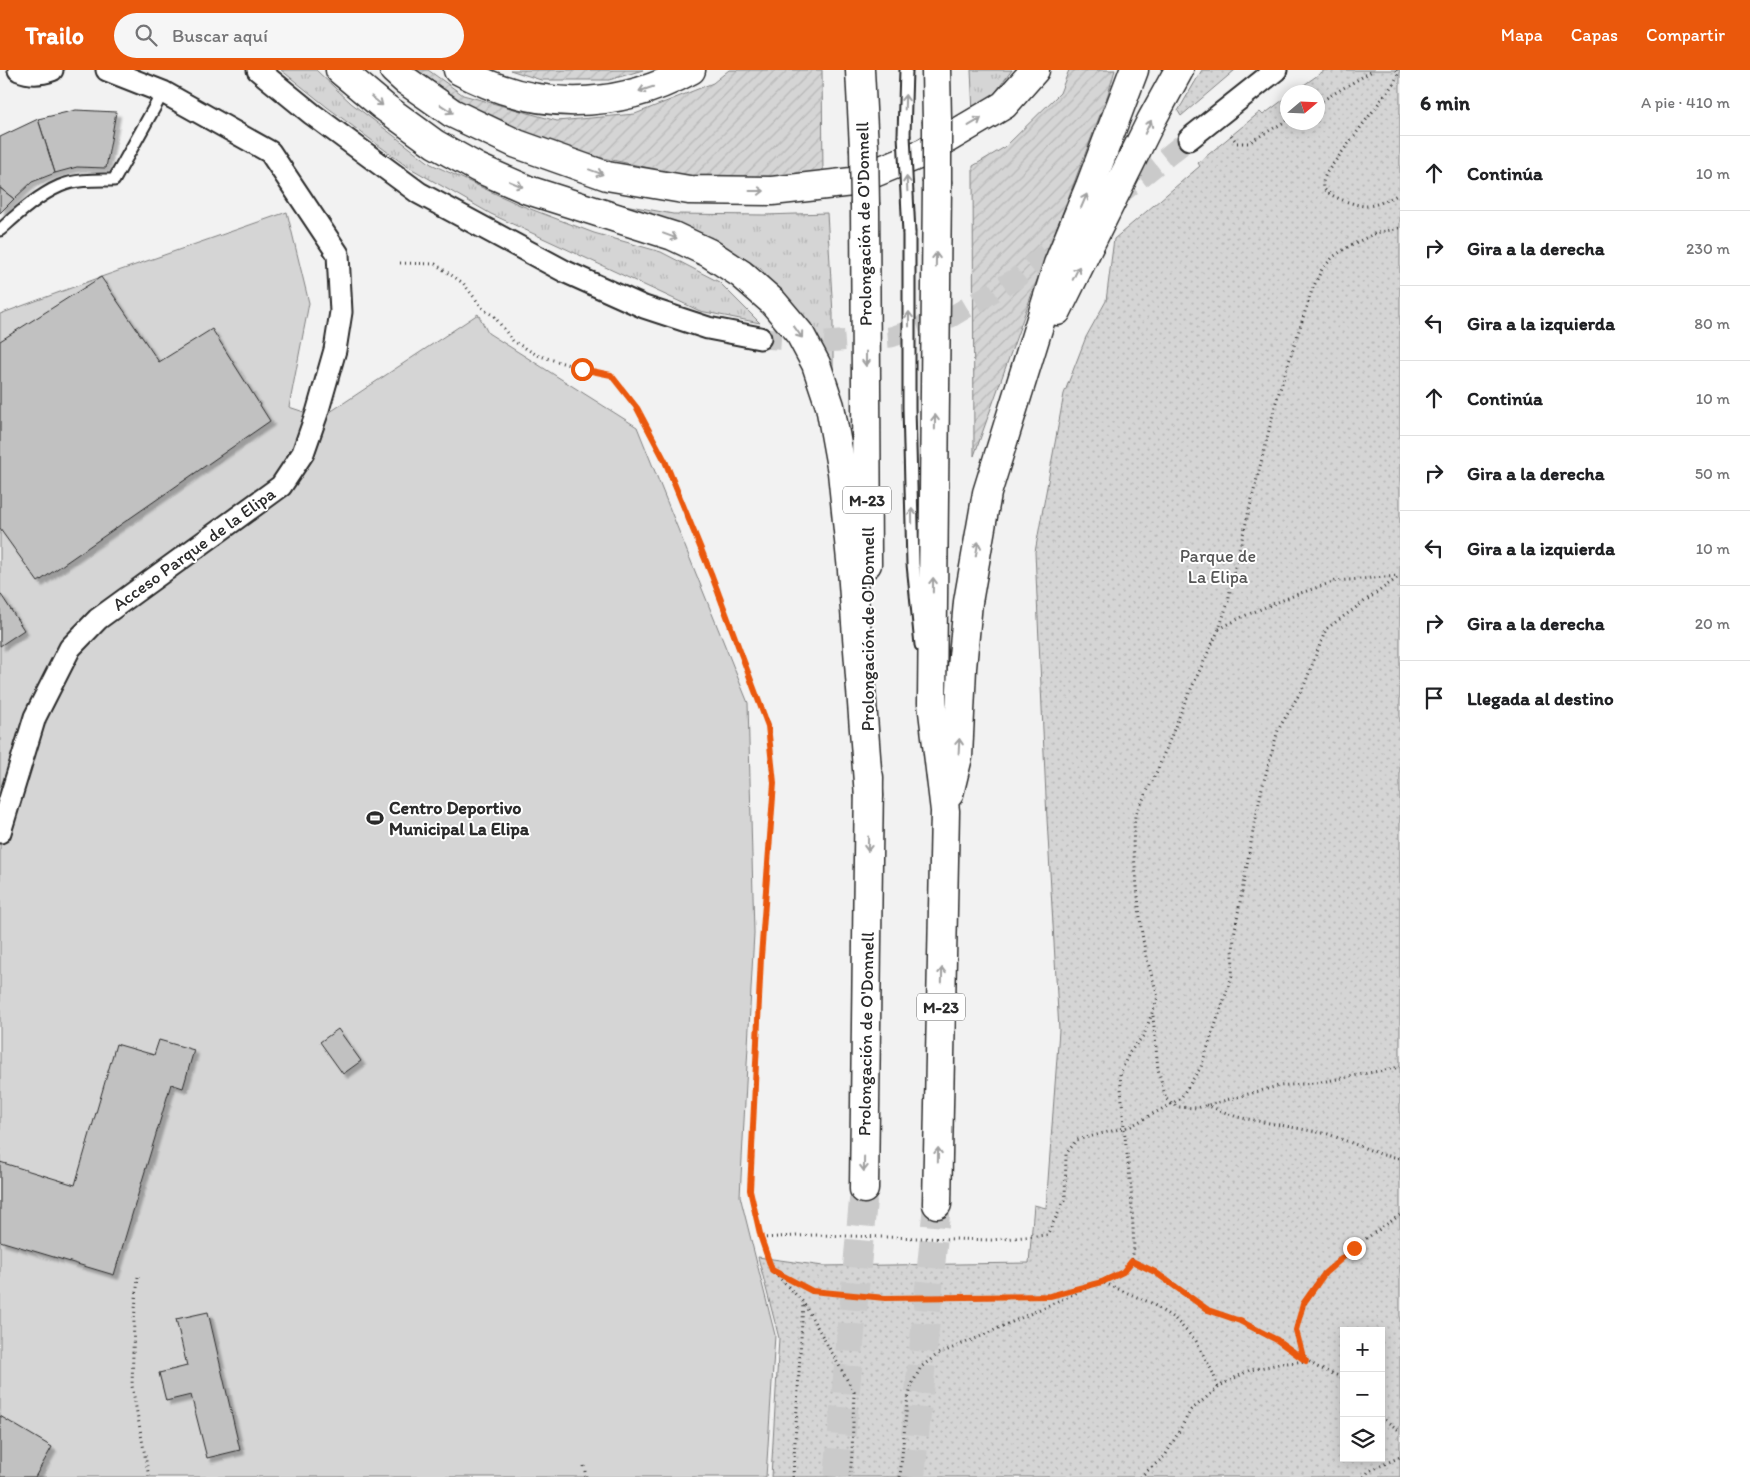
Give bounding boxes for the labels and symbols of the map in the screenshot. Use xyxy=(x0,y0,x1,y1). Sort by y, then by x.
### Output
one-way arrow xyxy=(639,85,655,95)
north arrow xyxy=(1280,85,1325,130)
one-way arrow xyxy=(900,95,910,111)
one-way arrow xyxy=(370,96,383,107)
one-way arrow xyxy=(440,104,454,114)
one-way arrow xyxy=(968,117,982,127)
one-way arrow xyxy=(1143,120,1153,135)
street label: Prolongación de O'Donnell xyxy=(851,122,877,326)
one-way arrow xyxy=(588,168,604,177)
one-way arrow xyxy=(902,176,911,192)
one-way arrow xyxy=(508,180,523,190)
one-way arrow xyxy=(748,186,765,196)
one-way arrow xyxy=(1080,194,1089,209)
one-way arrow xyxy=(662,232,677,241)
one-way arrow xyxy=(931,252,941,268)
one-way arrow xyxy=(1072,266,1081,281)
one-way arrow xyxy=(904,311,914,327)
one-way arrow xyxy=(793,325,803,339)
one-way arrow xyxy=(861,350,871,367)
route start xyxy=(571,358,594,381)
one-way arrow xyxy=(930,414,940,430)
street label: Acceso Parque de la Elipa xyxy=(108,482,280,616)
road number: M-23 xyxy=(843,486,891,514)
one-way arrow xyxy=(907,508,916,524)
street label: Prolongación de O'Donnell xyxy=(857,527,879,731)
one-way arrow xyxy=(973,542,983,558)
park label: Parque de La Elipa xyxy=(1180,545,1256,588)
one-way arrow xyxy=(928,577,938,593)
one-way arrow xyxy=(954,738,963,754)
place label: Centro Deportivo Municipal La Elipa xyxy=(389,797,530,840)
sports icon: Centro Deportivo Municipal La Elipa xyxy=(365,808,385,828)
one-way arrow xyxy=(863,836,873,852)
street label: Prolongación de O'Donnell xyxy=(853,932,879,1136)
one-way arrow xyxy=(937,967,946,983)
road number: M-23 xyxy=(917,994,965,1020)
one-way arrow xyxy=(933,1147,943,1164)
one-way arrow xyxy=(859,1156,869,1172)
route end xyxy=(1343,1237,1366,1260)

